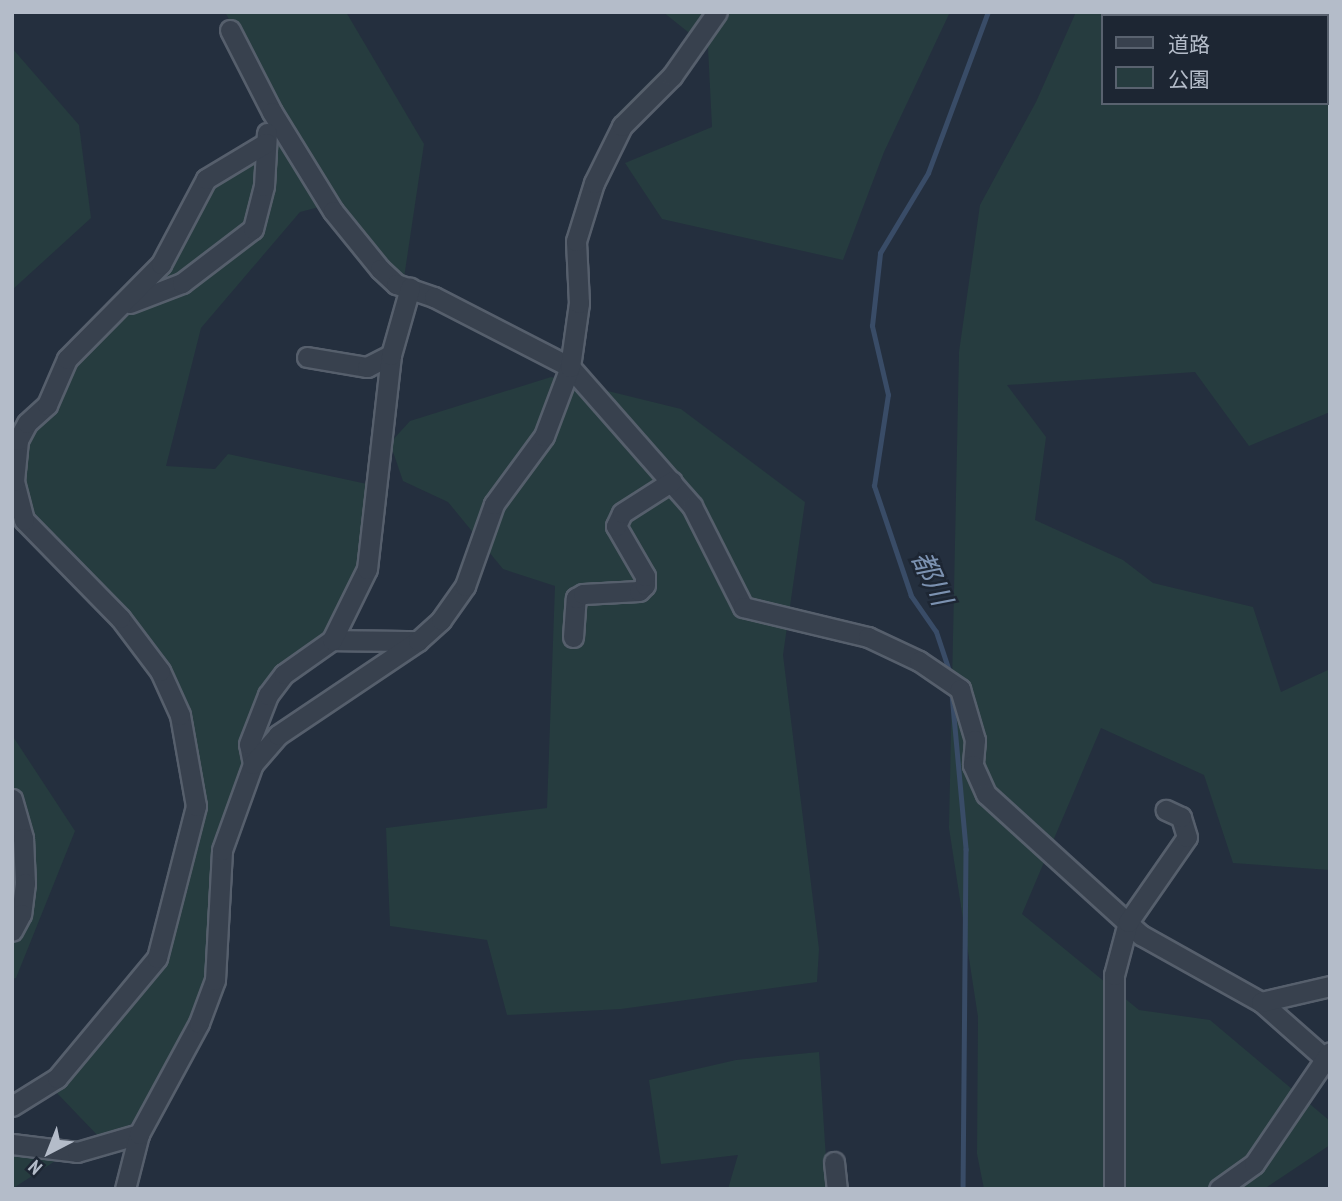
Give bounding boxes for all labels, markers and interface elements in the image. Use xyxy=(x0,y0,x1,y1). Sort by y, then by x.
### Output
legend xyxy=(1100,14,1328,105)
text: 道路 xyxy=(1168,31,1210,58)
text: 公園 xyxy=(1168,66,1210,93)
water label: 都川 xyxy=(905,546,959,610)
north arrow xyxy=(14,1117,84,1187)
text: N xyxy=(23,1155,47,1180)

